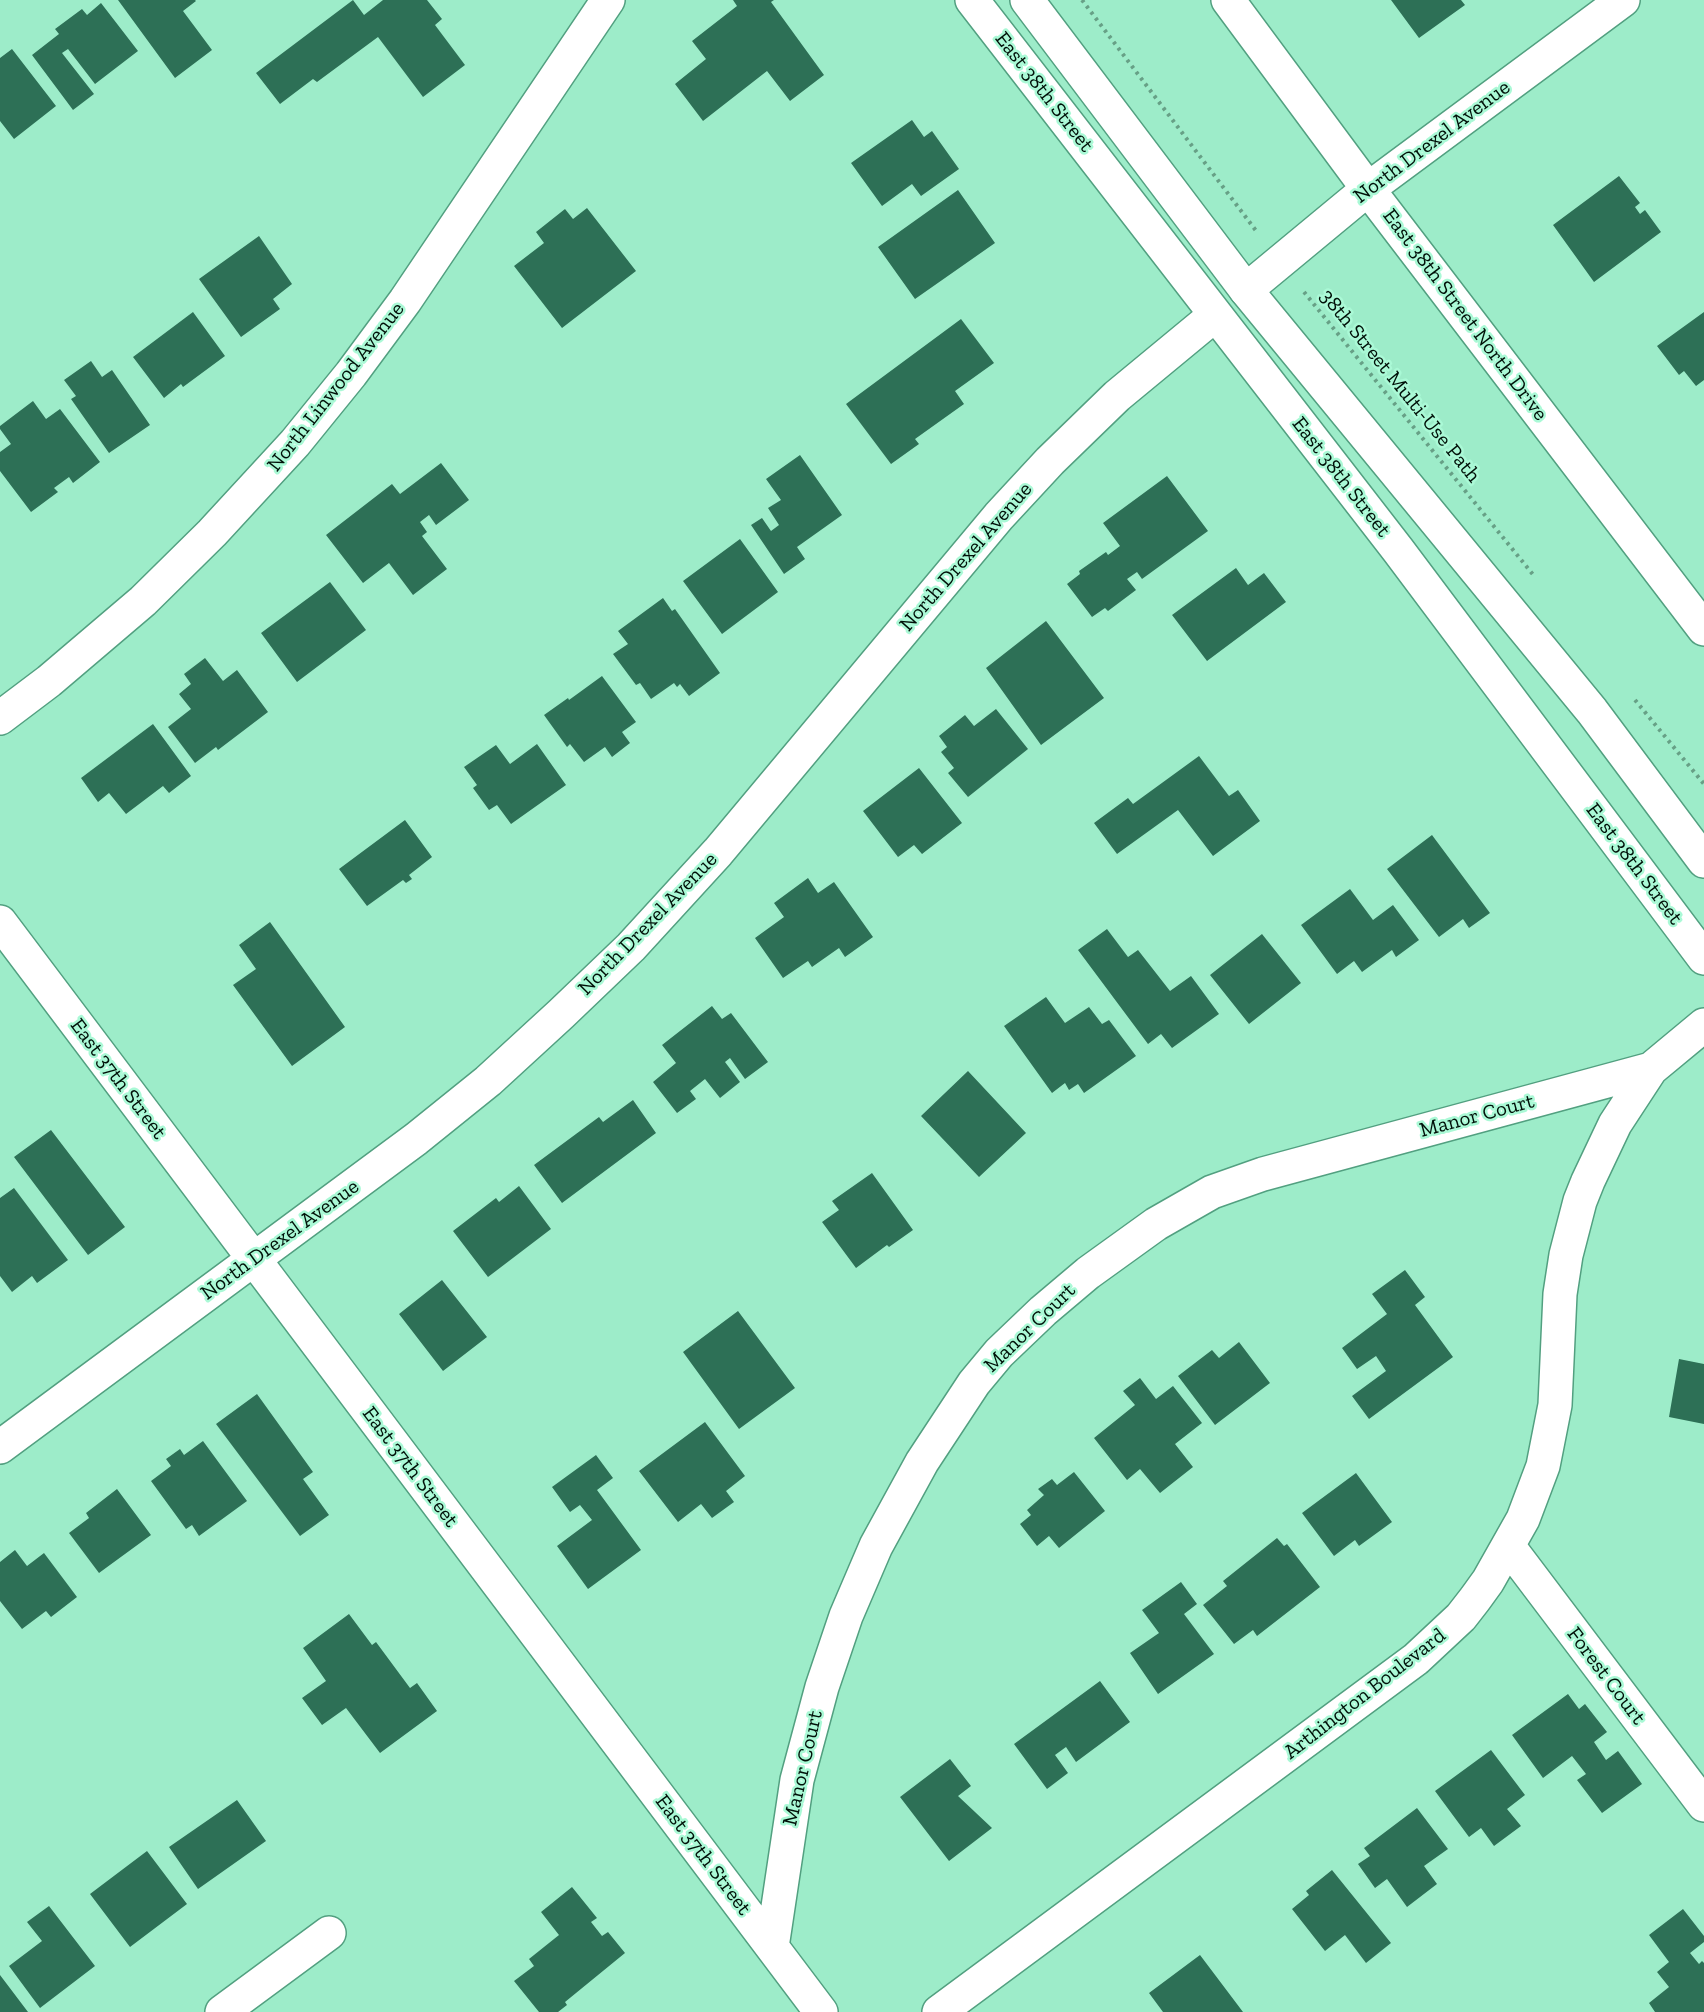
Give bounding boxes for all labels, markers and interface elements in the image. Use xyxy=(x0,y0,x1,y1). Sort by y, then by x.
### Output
street label: East 38th Street xyxy=(989,27,1099,157)
street label: North Drexel Avenue xyxy=(1349,75,1515,209)
street label: East 38th Street North Drive xyxy=(1377,204,1553,426)
street label: 38th Street Multi-Use Path xyxy=(1314,284,1486,488)
street label: North Linwood Avenue xyxy=(262,297,410,477)
street label: East 38th Street xyxy=(1286,412,1396,542)
street label: North Drexel Avenue xyxy=(894,477,1038,637)
street label: East 38th Street xyxy=(1580,798,1688,930)
street label: North Drexel Avenue xyxy=(573,847,723,1001)
street label: East 37th Street xyxy=(65,1014,171,1144)
street label: Manor Court xyxy=(1417,1089,1537,1143)
street label: North Drexel Avenue xyxy=(196,1174,364,1306)
street label: Manor Court xyxy=(979,1278,1081,1378)
street label: East 37th Street xyxy=(357,1402,463,1532)
street label: Forest Court xyxy=(1561,1622,1651,1730)
street label: Arthington Boulevard xyxy=(1279,1623,1451,1765)
street label: Manor Court xyxy=(777,1708,829,1828)
street label: East 37th Street xyxy=(650,1790,756,1920)

